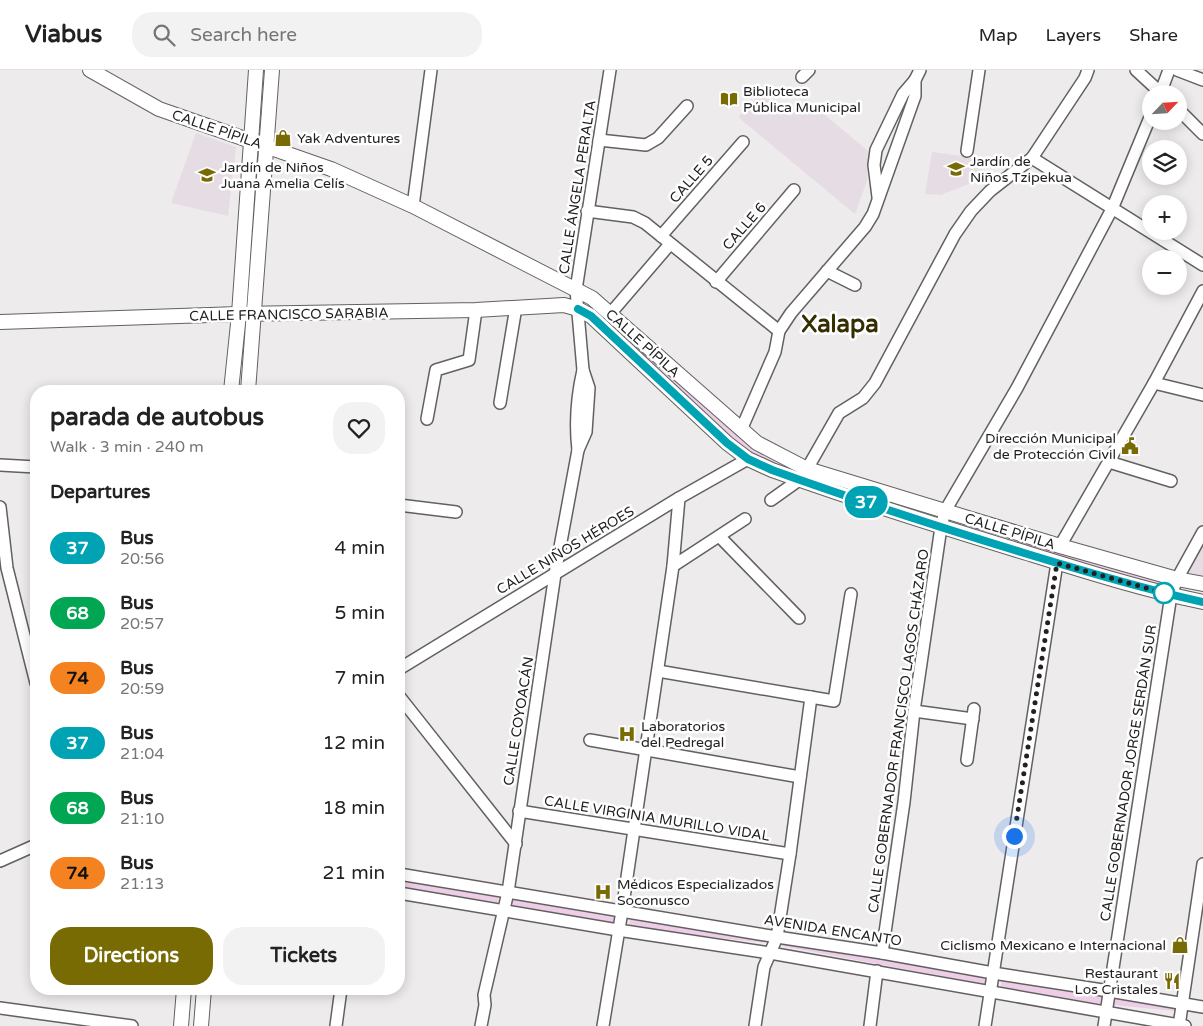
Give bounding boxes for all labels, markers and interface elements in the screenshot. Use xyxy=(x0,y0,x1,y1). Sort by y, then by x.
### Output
search box xyxy=(132,12,482,57)
text: Viabus xyxy=(25,20,102,49)
icon: search xyxy=(150,21,178,49)
text: Search here xyxy=(190,24,297,46)
text: Map xyxy=(979,24,1018,46)
text: Layers xyxy=(1046,24,1101,46)
text: Share xyxy=(1129,24,1178,46)
place label: Biblioteca Pública Municipal xyxy=(743,83,861,116)
north arrow xyxy=(1142,85,1188,130)
map controls xyxy=(1142,85,1187,295)
library icon: Biblioteca Pública Municipal xyxy=(719,89,739,109)
street label: CALLE ÁNGELA PERALTA xyxy=(555,99,600,275)
street label: CALLE PÍPILA xyxy=(170,106,264,153)
shop icon: Yak Adventures xyxy=(273,128,293,148)
place label: Yak Adventures xyxy=(297,130,401,147)
button: layers xyxy=(1142,140,1187,185)
street label: CALLE 5 xyxy=(666,152,717,207)
place label: Jardín de Niños Tzipekua xyxy=(970,153,1072,186)
place label: Jardín de Niños Juana Amelia Celís xyxy=(221,159,345,192)
school or university icon: Jardín de Niños Tzipekua xyxy=(946,159,966,179)
school or university icon: Jardín de Niños Juana Amelia Celís xyxy=(197,165,217,185)
button: + xyxy=(1142,195,1187,240)
street label: CALLE 6 xyxy=(719,199,770,254)
button: − xyxy=(1142,250,1187,295)
street label: CALLE FRANCISCO SARABIA xyxy=(189,304,389,325)
street label: CALLE PÍPILA xyxy=(602,306,683,381)
district label: Xalapa xyxy=(801,310,879,339)
button: heart xyxy=(333,402,385,454)
text: parada de autobus xyxy=(50,403,264,432)
place label: Dirección Municipal de Protección Civil xyxy=(985,430,1116,463)
public building icon: Dirección Municipal de Protección Civil xyxy=(1120,436,1140,456)
text: Walk · 3 min · 240 m xyxy=(50,437,204,457)
text: Departures xyxy=(50,481,150,503)
line badge: 37 xyxy=(844,486,888,518)
text: 37 xyxy=(855,491,877,513)
street label: CALLE NIÑOS HÉROES xyxy=(493,502,637,598)
street label: CALLE PÍPILA xyxy=(962,510,1057,553)
text: Bus xyxy=(120,527,154,549)
text: 37 xyxy=(66,537,89,559)
text: 4 min xyxy=(334,537,385,559)
street label: CALLE GOBERNADOR FRANCISCO LAGOS CHÁZARO xyxy=(865,548,932,914)
text: 20:56 xyxy=(120,549,164,569)
unlabelled marker xyxy=(1153,582,1175,604)
text: Bus xyxy=(120,592,154,614)
text: 68 xyxy=(66,602,89,624)
text: 5 min xyxy=(334,602,385,624)
text: 20:57 xyxy=(120,614,164,634)
street label: CALLE GOBERNADOR JORGE SERDÁN SUR xyxy=(1097,624,1160,923)
street label: CALLE COYOACÁN xyxy=(500,655,537,787)
text: Bus xyxy=(120,657,154,679)
text: 74 xyxy=(66,667,89,689)
text: 7 min xyxy=(334,667,385,689)
text: 20:59 xyxy=(120,679,164,699)
place label: Laboratorios del Pedregal xyxy=(641,718,725,751)
text: Bus xyxy=(120,722,154,744)
hospital icon: Laboratorios del Pedregal xyxy=(617,724,637,744)
text: 37 xyxy=(66,732,89,754)
text: 12 min xyxy=(322,732,385,754)
text: 21:04 xyxy=(120,744,164,764)
text: Bus xyxy=(120,787,154,809)
street label: CALLE VIRGINIA MURILLO VIDAL xyxy=(543,792,771,845)
text: 68 xyxy=(66,797,89,819)
text: 18 min xyxy=(322,797,385,819)
text: 21:10 xyxy=(120,809,164,829)
your location xyxy=(1002,824,1027,849)
text: Bus xyxy=(120,852,154,874)
text: 74 xyxy=(66,862,89,884)
text: 21 min xyxy=(322,862,385,884)
text: 21:13 xyxy=(120,874,164,894)
place label: Médicos Especializados Soconusco xyxy=(617,876,774,909)
hospital icon: Médicos Especializados Soconusco xyxy=(593,882,613,902)
street label: AVENIDA ENCANTO xyxy=(763,911,903,950)
button: Directions xyxy=(50,927,213,985)
button: Tickets xyxy=(223,927,385,985)
shop icon: Ciclismo Mexicano e Internacional xyxy=(1170,935,1190,955)
place label: Ciclismo Mexicano e Internacional xyxy=(940,937,1166,954)
place label: Restaurant Los Cristales xyxy=(1075,965,1159,998)
restaurant icon: Restaurant Los Cristales xyxy=(1162,971,1182,991)

